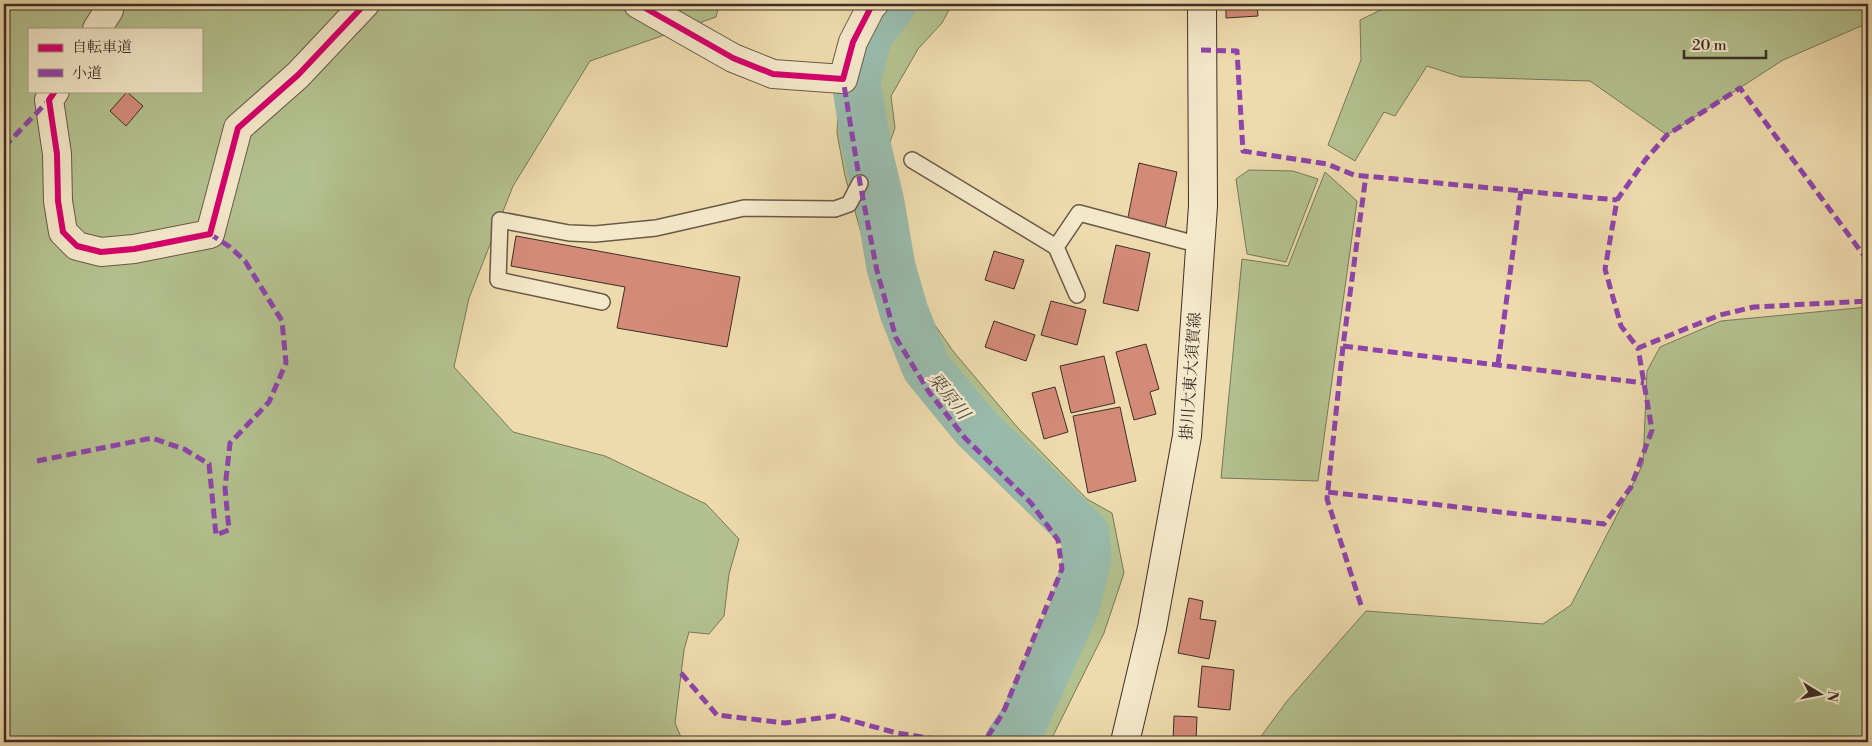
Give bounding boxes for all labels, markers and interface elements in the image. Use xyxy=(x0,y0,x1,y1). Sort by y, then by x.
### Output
legend xyxy=(28,28,202,92)
scale bar xyxy=(1684,28,1767,60)
text: 20 m xyxy=(1692,36,1727,55)
text: 自転車道 xyxy=(72,38,132,57)
text: 小道 xyxy=(72,64,102,83)
street label: 掛川大東大須賀線 xyxy=(1177,312,1205,441)
water label: 栗原川 xyxy=(923,368,976,426)
north arrow xyxy=(1794,668,1844,718)
text: N xyxy=(1822,689,1842,703)

